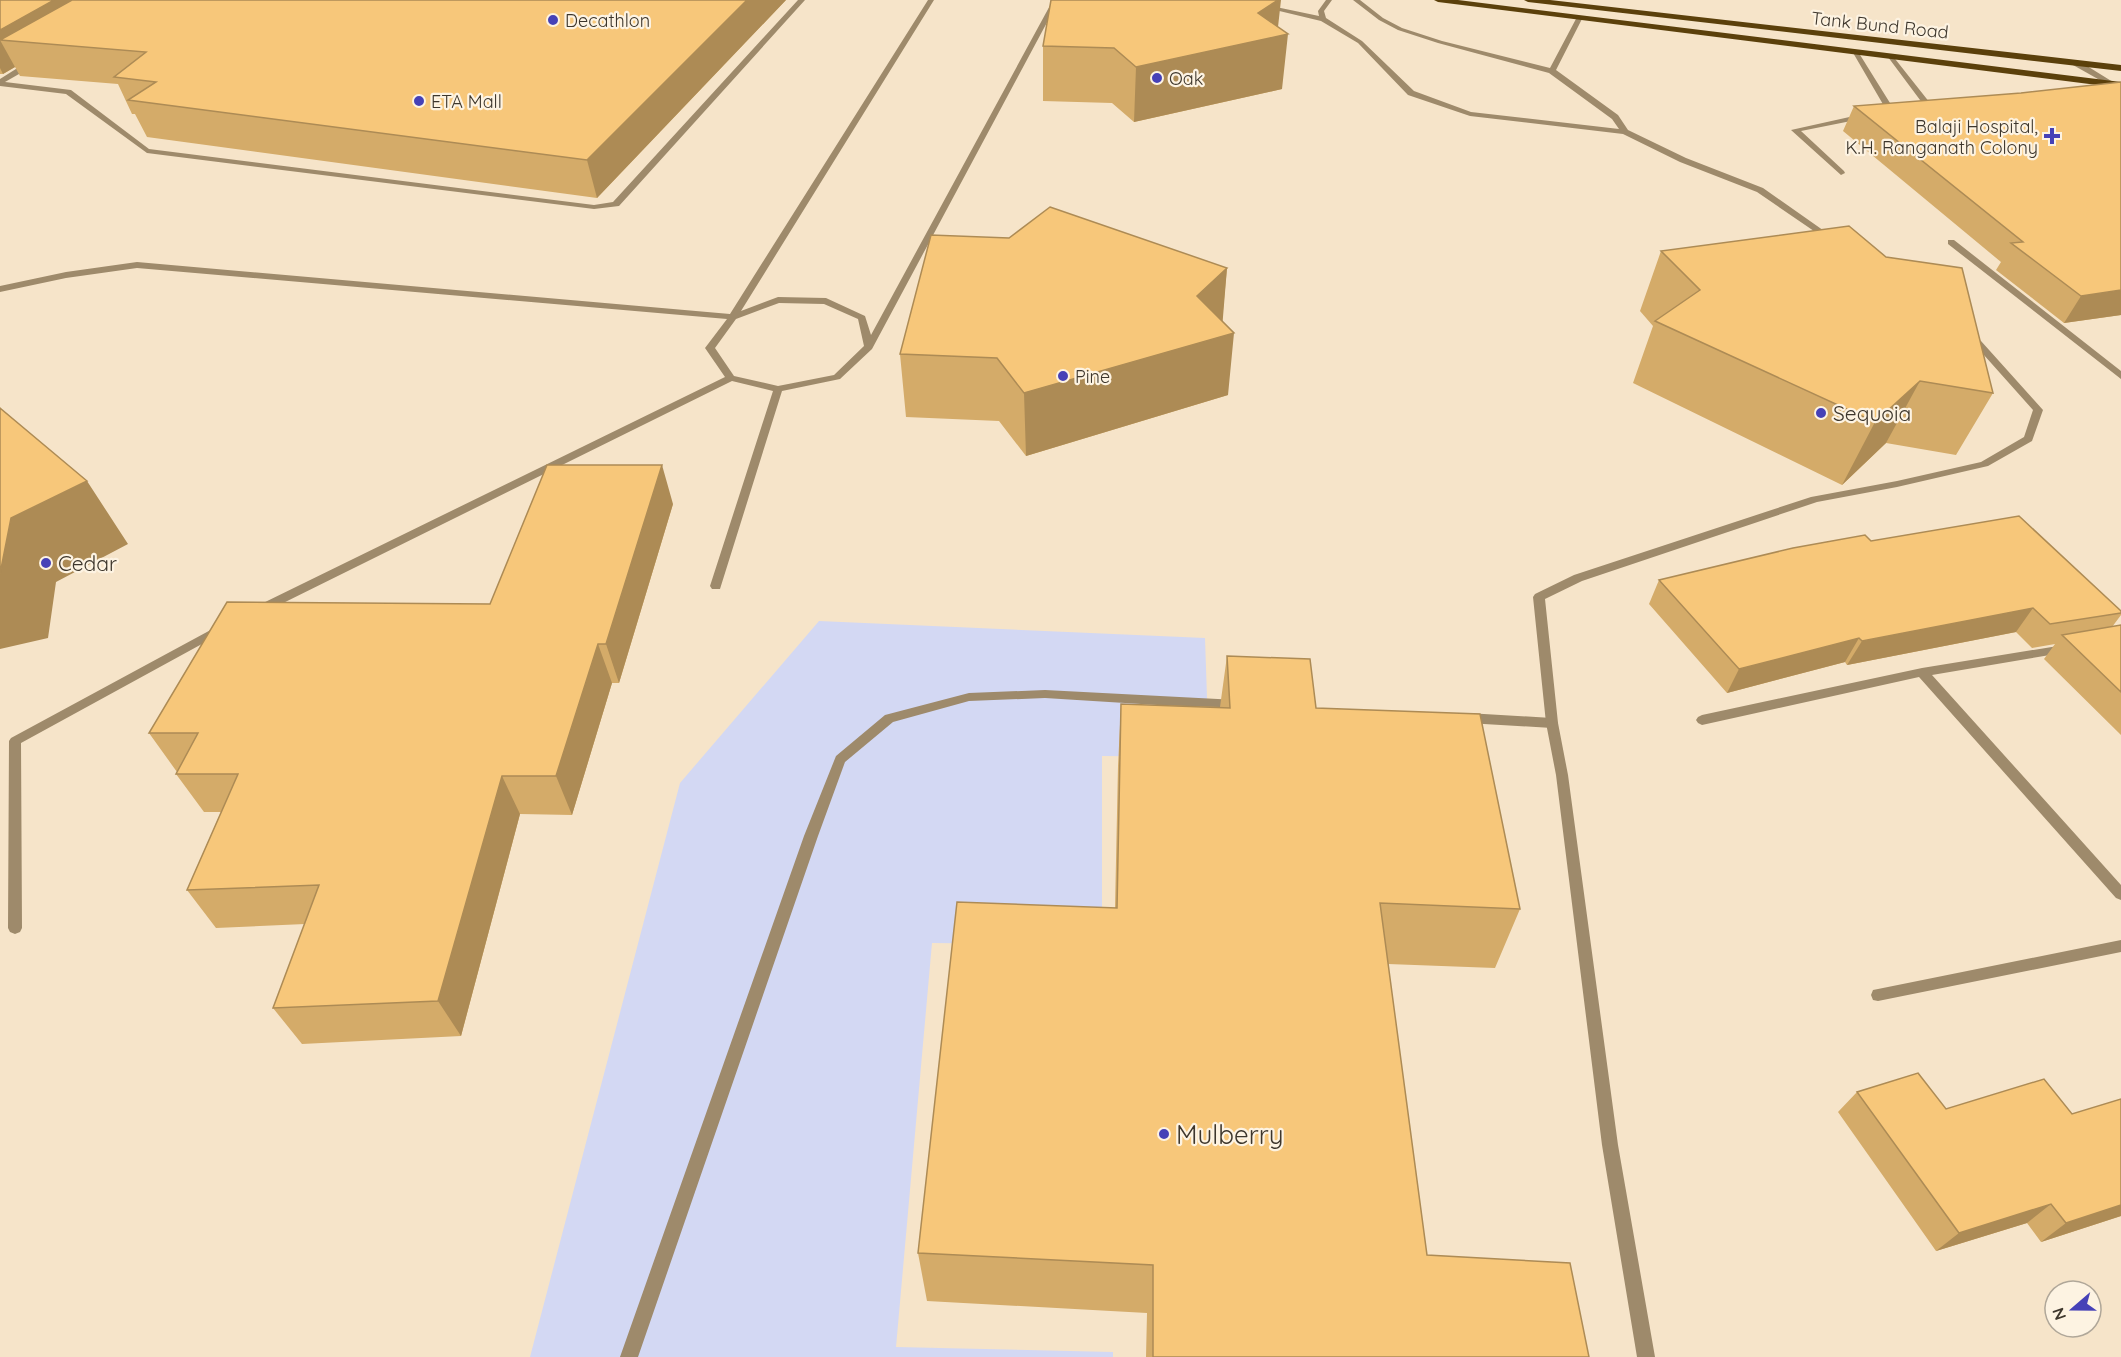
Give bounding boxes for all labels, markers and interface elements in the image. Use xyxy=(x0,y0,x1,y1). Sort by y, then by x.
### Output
street label: Tank Bund Road xyxy=(1810,6,1950,44)
place label: Decathlon xyxy=(565,9,650,32)
marker: Decathlon xyxy=(546,13,560,27)
place label: Oak xyxy=(1169,67,1203,90)
marker: Oak xyxy=(1150,71,1164,85)
place label: ETA Mall xyxy=(431,90,502,113)
marker: ETA Mall xyxy=(412,94,426,108)
place label: Balaji Hospital, K.H. Ranganath Colony xyxy=(1845,115,2038,159)
marker: Balaji Hospital, K.H. Ranganath Colony xyxy=(2043,127,2061,145)
place label: Pine xyxy=(1075,365,1110,388)
marker: Pine xyxy=(1056,369,1070,383)
place label: Sequoia xyxy=(1833,400,1911,426)
marker: Sequoia xyxy=(1814,406,1828,420)
place label: Cedar xyxy=(58,550,117,576)
marker: Cedar xyxy=(39,556,53,570)
place label: Mulberry xyxy=(1176,1118,1284,1151)
marker: Mulberry xyxy=(1157,1127,1171,1141)
north arrow xyxy=(2043,1279,2103,1339)
text: N xyxy=(2047,1305,2070,1323)

